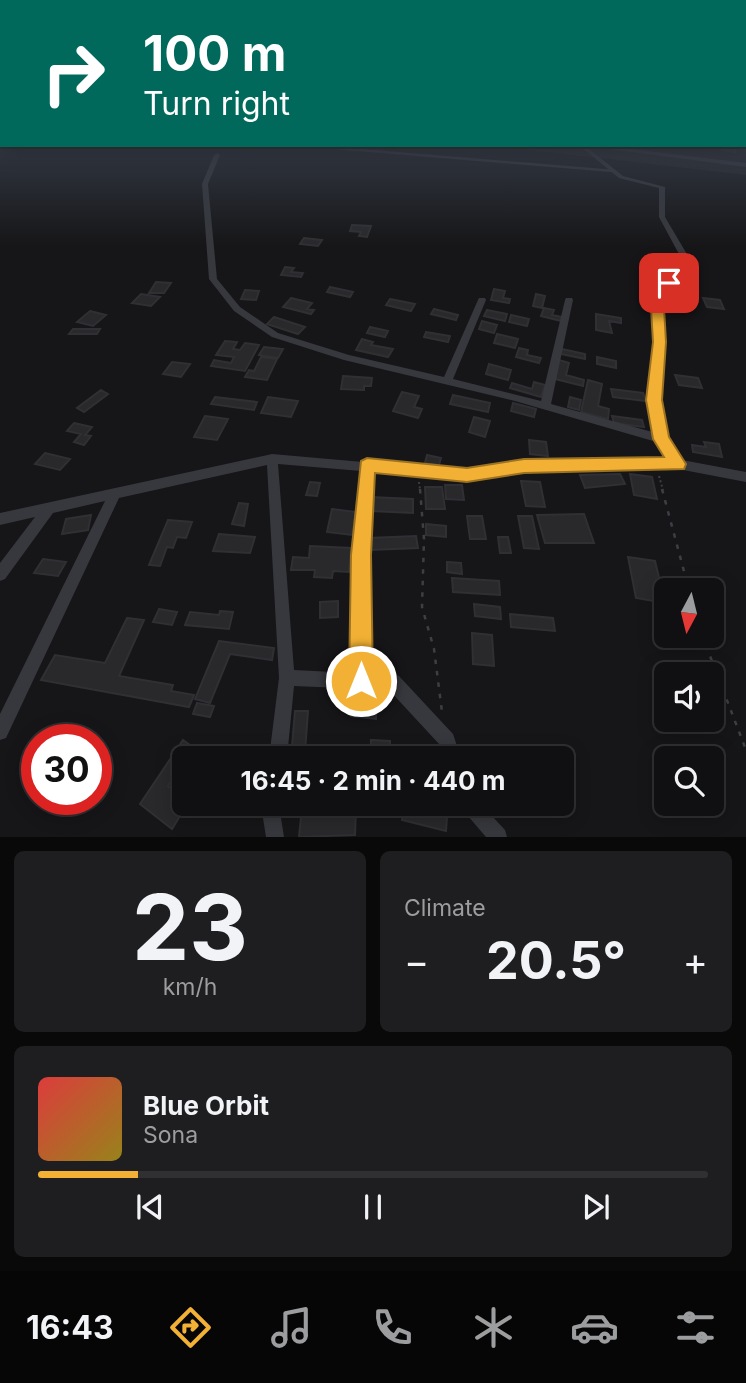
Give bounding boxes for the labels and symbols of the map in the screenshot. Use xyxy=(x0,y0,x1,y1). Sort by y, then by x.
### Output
pin xyxy=(639,253,699,313)
north arrow xyxy=(654,578,724,648)
position arrow xyxy=(324,644,398,718)
speed limit sign: 30 xyxy=(21,724,112,815)

